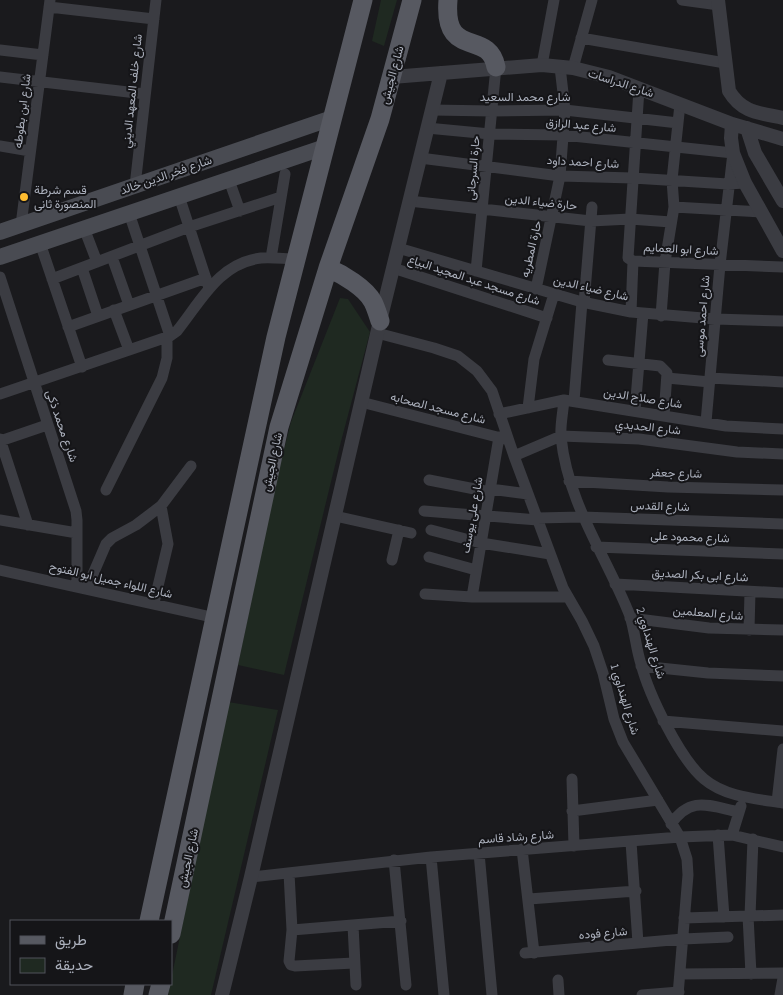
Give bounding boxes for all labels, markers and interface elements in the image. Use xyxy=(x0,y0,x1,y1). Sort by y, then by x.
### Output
street label: شارع خلف المعهد الديني xyxy=(118,33,148,149)
street label: شارع الجيش xyxy=(376,44,408,106)
street label: شارع الدراسات xyxy=(586,65,656,102)
street label: شارع ابن بطوطه xyxy=(9,73,35,149)
street label: شارع محمد السعيد xyxy=(480,89,570,106)
street label: شارع عبد الرازق xyxy=(545,114,617,137)
street label: حارة السرجانى xyxy=(462,135,485,201)
street label: شارع فخر الدين خالد xyxy=(118,152,214,199)
street label: شارع احمد داود xyxy=(546,152,620,173)
place label: قسم شرطة المنصورة ثانى xyxy=(34,182,96,213)
street label: حارة ضياء الدين xyxy=(504,190,578,215)
marker: قسم شرطة المنصورة ثانى xyxy=(18,191,30,203)
street label: حارة المطريه xyxy=(517,219,546,279)
street label: شارع ابو العمايم xyxy=(643,239,719,260)
street label: شارع مسجد عبد المجيد البياع xyxy=(405,251,542,310)
street label: شارع ضياء الدين xyxy=(552,272,630,305)
street label: شارع احمد موسى xyxy=(690,274,715,358)
street label: شارع صلاح الدين xyxy=(602,384,684,413)
street label: شارع محمد ذكى xyxy=(41,388,82,465)
street label: شارع مسجد الصحابه xyxy=(388,388,487,429)
street label: شارع الحديدي xyxy=(614,416,682,440)
street label: شارع الجيش xyxy=(258,431,287,493)
street label: شارع جعفر xyxy=(649,464,702,483)
street label: شارع على يوسف xyxy=(457,476,488,555)
street label: شارع القدس xyxy=(630,497,690,516)
street label: شارع محمود على xyxy=(650,528,730,547)
street label: شارع اللواء جميل ابو الفتوح xyxy=(48,558,174,603)
street label: شارع ابى بكر الصديق xyxy=(651,564,749,587)
street label: شارع المعلمين xyxy=(672,602,744,625)
street label: شارع الهنداوي 2 xyxy=(631,605,669,681)
street label: شارع الهنداوي 1 xyxy=(605,661,643,737)
street label: شارع رشاد قاسم xyxy=(477,826,555,849)
street label: شارع الجيش xyxy=(174,827,203,889)
legend xyxy=(10,920,172,985)
street label: شارع فوده xyxy=(578,923,628,944)
text: طريق xyxy=(55,930,87,951)
text: حديقة xyxy=(55,955,93,976)

